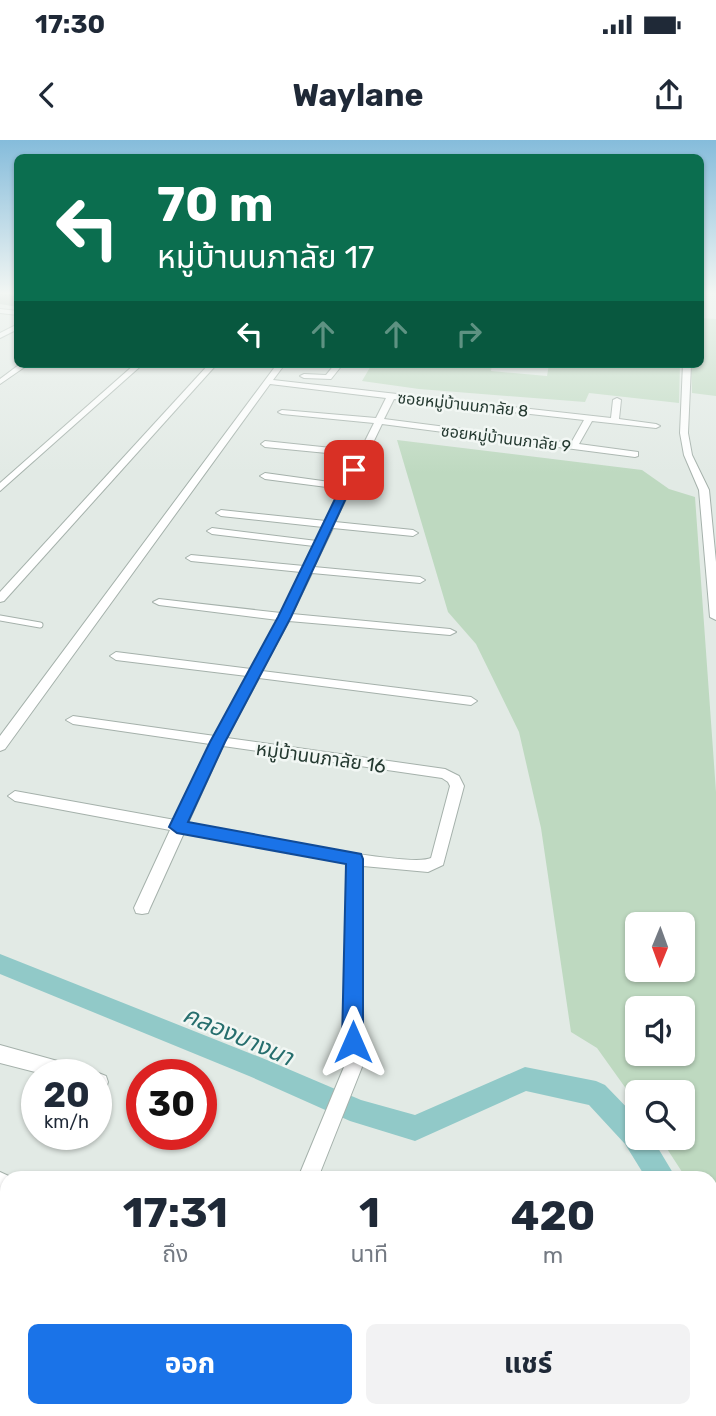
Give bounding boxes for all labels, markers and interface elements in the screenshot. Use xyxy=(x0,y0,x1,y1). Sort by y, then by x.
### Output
text: 17:30 xyxy=(35,9,105,40)
icon: back xyxy=(28,76,66,114)
text: Waylane xyxy=(292,76,424,114)
icon: share xyxy=(650,76,688,114)
text: 70 m xyxy=(157,175,274,233)
icon: left xyxy=(42,182,133,273)
text: หมู่บ้านนภาลัย 17 xyxy=(157,238,375,276)
icon: left xyxy=(231,315,269,353)
icon: ahead xyxy=(304,315,342,353)
icon: ahead xyxy=(377,315,415,353)
icon: right xyxy=(450,315,488,353)
street label: ซอยหมู่บ้านนภาลัย 8 xyxy=(397,388,529,421)
street label: ซอยหมู่บ้านนภาลัย 9 xyxy=(440,421,572,456)
pin xyxy=(324,440,384,500)
icon: arrive xyxy=(335,451,373,489)
street label: หมู่บ้านนภาลัย 16 xyxy=(254,737,387,779)
north arrow xyxy=(625,912,695,982)
map controls xyxy=(625,912,695,1150)
button: sound xyxy=(625,996,695,1066)
water label: คลองบางนา xyxy=(179,1000,298,1072)
position arrow xyxy=(316,1005,390,1079)
speed limit sign: 30 xyxy=(126,1059,217,1150)
text: 20 xyxy=(43,1074,90,1116)
button: search xyxy=(625,1080,695,1150)
text: km/h xyxy=(44,1111,89,1133)
text: 17:31 xyxy=(123,1188,228,1238)
text: 1 xyxy=(359,1188,380,1238)
text: 420 xyxy=(511,1191,595,1241)
text: ถึง xyxy=(162,1240,188,1268)
text: นาที xyxy=(351,1240,388,1268)
text: m xyxy=(543,1241,563,1269)
button: ออก xyxy=(28,1324,352,1404)
button: แชร์ xyxy=(366,1324,690,1404)

